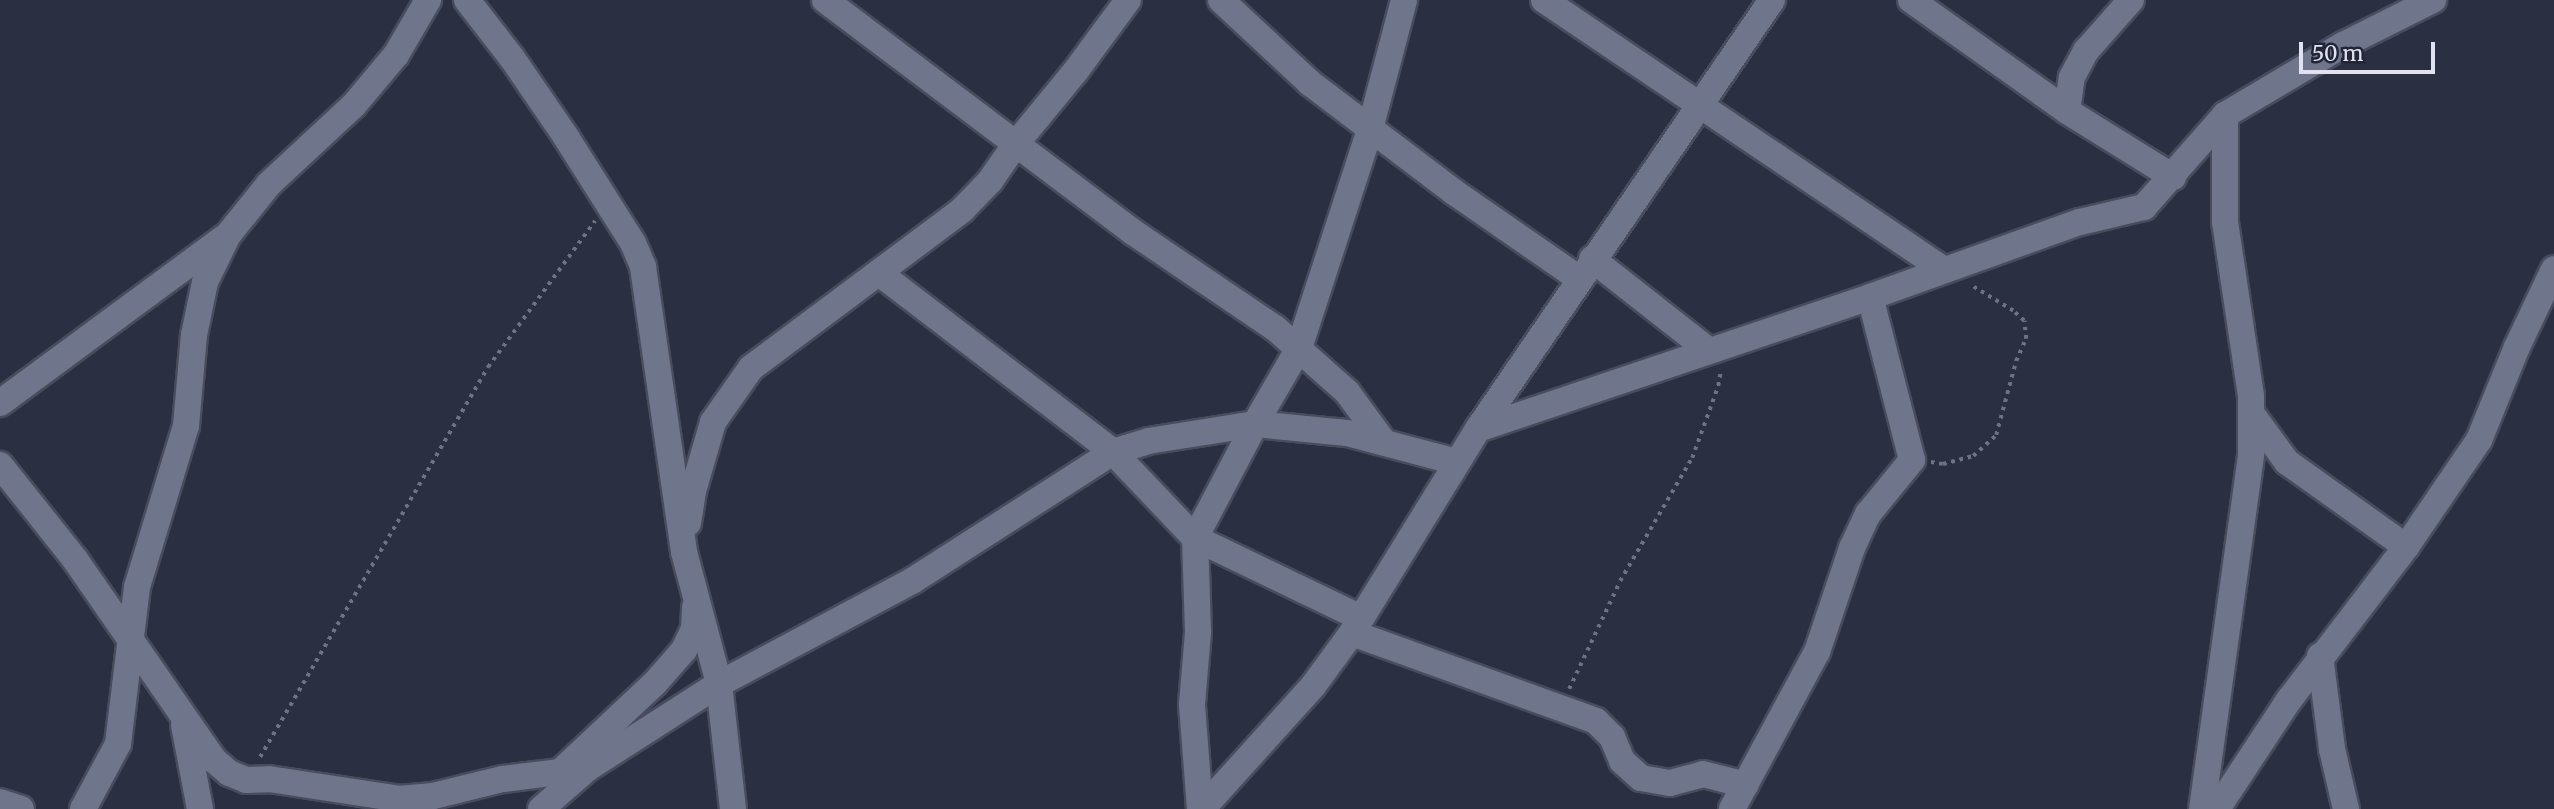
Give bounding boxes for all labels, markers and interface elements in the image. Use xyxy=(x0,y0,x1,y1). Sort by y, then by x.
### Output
scale bar xyxy=(2302,28,2438,72)
text: 50 m xyxy=(2312,40,2363,67)

